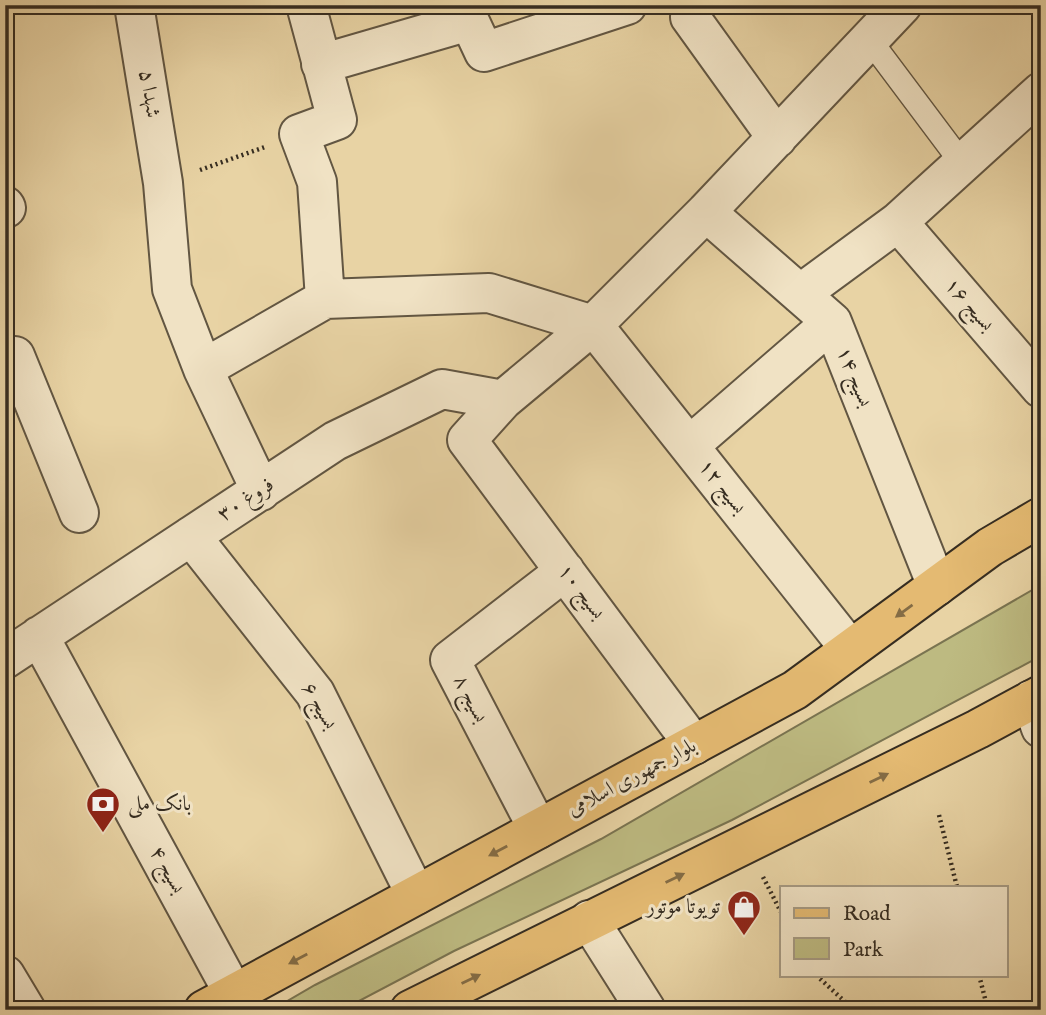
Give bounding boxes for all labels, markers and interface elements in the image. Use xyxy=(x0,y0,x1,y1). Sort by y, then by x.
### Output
street label: شهدا ۵ xyxy=(132,68,166,120)
street label: بسیج ۱۶ xyxy=(935,273,1000,340)
street label: بسیج ۱۴ xyxy=(826,343,878,413)
street label: بسیج ۱۲ xyxy=(689,454,752,523)
street label: فروغ ۳۰ xyxy=(213,472,281,531)
street label: بسیج ۱۰ xyxy=(548,559,611,628)
one-way arrow xyxy=(895,604,913,618)
street label: بسیج ۸ xyxy=(443,670,494,730)
street label: بسیج ۶ xyxy=(291,677,343,737)
street label: بلوار جمهوری اسلامی xyxy=(563,733,701,823)
one-way arrow xyxy=(869,772,889,783)
bank icon: بانک ملی xyxy=(84,785,122,834)
place label: بانک ملی xyxy=(128,791,191,819)
street label: بسیج ۴ xyxy=(139,841,191,901)
one-way arrow xyxy=(488,845,508,857)
one-way arrow xyxy=(665,872,685,883)
legend xyxy=(780,886,1007,976)
shop icon: تویوتا موتور xyxy=(725,888,763,937)
place label: تویوتا موتور xyxy=(645,894,721,921)
text: Road xyxy=(843,901,891,928)
text: Park xyxy=(843,937,884,964)
one-way arrow xyxy=(288,953,307,965)
one-way arrow xyxy=(461,973,481,984)

